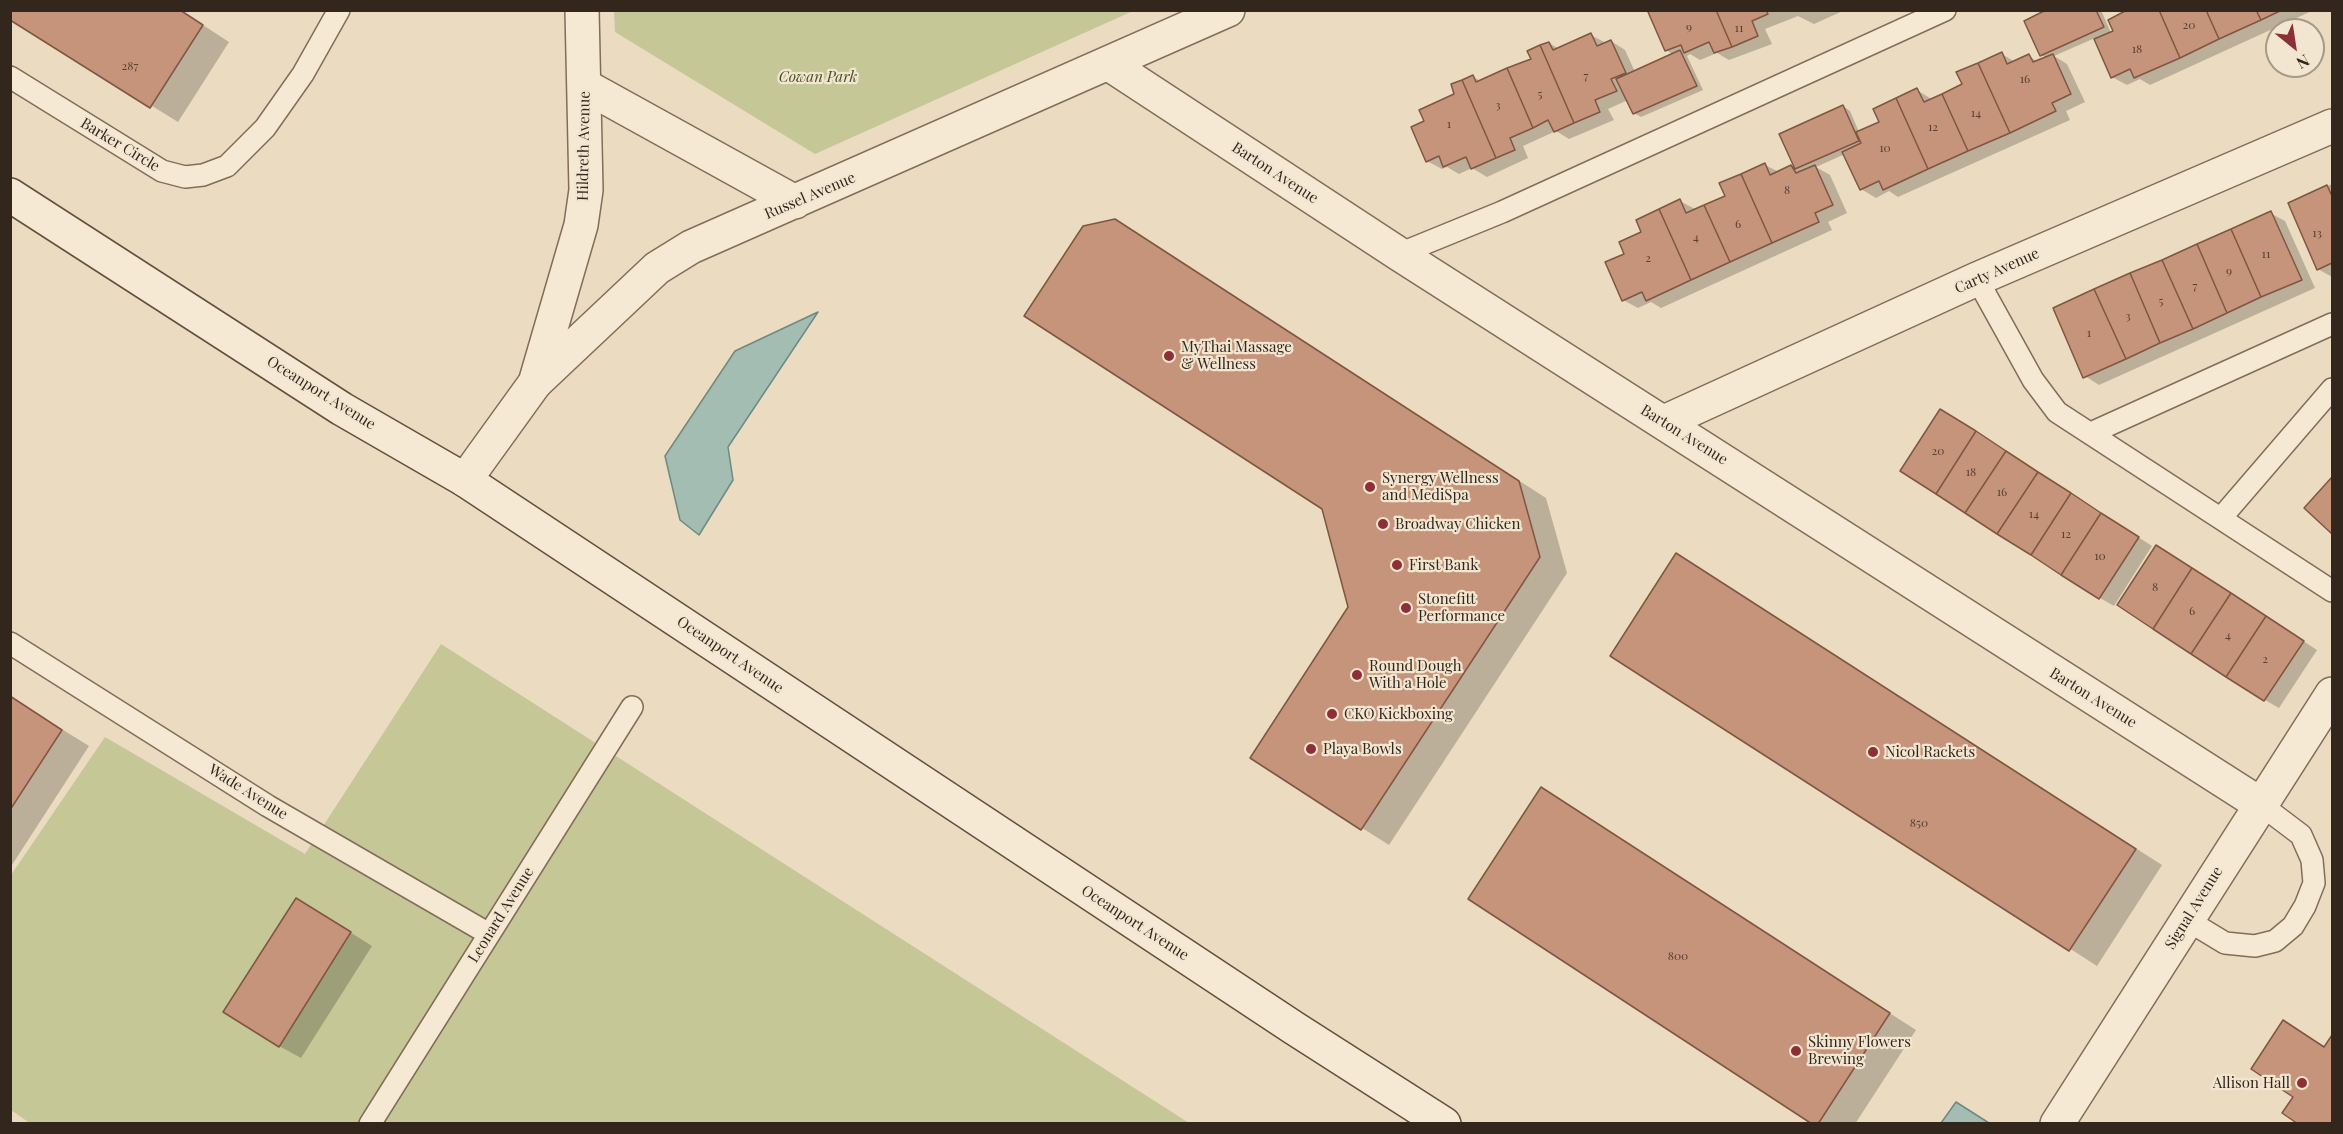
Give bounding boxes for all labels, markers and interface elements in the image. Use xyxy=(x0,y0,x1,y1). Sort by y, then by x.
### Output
house number: 20 xyxy=(2183,18,2195,32)
north arrow xyxy=(2265,18,2325,78)
house number: 9 xyxy=(1686,20,1692,34)
house number: 11 xyxy=(1735,21,1743,35)
house number: 18 xyxy=(2132,42,2142,56)
text: N xyxy=(2293,50,2314,74)
house number: 287 xyxy=(122,59,138,73)
park label: Cowan Park xyxy=(779,68,857,86)
house number: 7 xyxy=(1584,69,1588,83)
house number: 16 xyxy=(2020,72,2030,86)
house number: 5 xyxy=(1538,87,1542,101)
street label: Hildreth Avenue xyxy=(574,91,594,201)
house number: 3 xyxy=(1495,98,1501,112)
house number: 14 xyxy=(1971,106,1981,120)
street label: Barker Circle xyxy=(77,114,163,176)
house number: 1 xyxy=(1447,117,1451,131)
house number: 12 xyxy=(1928,120,1938,134)
street label: Barton Avenue xyxy=(1228,138,1322,208)
house number: 10 xyxy=(1879,141,1891,155)
street label: Russel Avenue xyxy=(762,169,858,223)
house number: 8 xyxy=(1784,183,1790,197)
house number: 6 xyxy=(1735,217,1741,231)
house number: 13 xyxy=(2312,226,2322,240)
house number: 4 xyxy=(1693,230,1699,244)
street label: Carty Avenue xyxy=(1952,244,2042,298)
house number: 11 xyxy=(2262,247,2270,261)
house number: 2 xyxy=(1645,251,1651,265)
house number: 9 xyxy=(2226,264,2232,278)
house number: 7 xyxy=(2193,279,2197,293)
house number: 5 xyxy=(2159,294,2163,308)
house number: 3 xyxy=(2125,309,2131,323)
house number: 1 xyxy=(2087,326,2091,340)
place label: MyThai Massage & Wellness xyxy=(1181,338,1292,373)
marker: MyThai Massage & Wellness xyxy=(1162,349,1176,363)
street label: Oceanport Avenue xyxy=(263,352,379,434)
street label: Barton Avenue xyxy=(1637,401,1731,469)
house number: 20 xyxy=(1932,444,1944,458)
house number: 18 xyxy=(1966,465,1976,479)
place label: Synergy Wellness and MediSpa xyxy=(1382,469,1499,504)
marker: Synergy Wellness and MediSpa xyxy=(1363,480,1377,494)
house number: 16 xyxy=(1997,485,2007,499)
house number: 14 xyxy=(2029,507,2039,521)
place label: Broadway Chicken xyxy=(1395,515,1520,533)
marker: Broadway Chicken xyxy=(1376,517,1390,531)
house number: 12 xyxy=(2061,527,2071,541)
house number: 10 xyxy=(2094,549,2106,563)
place label: First Bank xyxy=(1409,556,1478,574)
marker: First Bank xyxy=(1390,558,1404,572)
house number: 8 xyxy=(2152,580,2158,594)
place label: Stonefitt Performance xyxy=(1418,590,1505,625)
marker: Stonefitt Performance xyxy=(1399,601,1413,615)
house number: 6 xyxy=(2189,604,2195,618)
street label: Oceanport Avenue xyxy=(673,613,787,697)
house number: 4 xyxy=(2225,628,2231,642)
house number: 2 xyxy=(2262,652,2268,666)
place label: Round Dough With a Hole xyxy=(1369,657,1462,692)
street label: Barton Avenue xyxy=(2046,664,2140,732)
marker: Round Dough With a Hole xyxy=(1350,668,1364,682)
place label: CKO Kickboxing xyxy=(1344,705,1453,723)
marker: CKO Kickboxing xyxy=(1325,707,1339,721)
place label: Playa Bowls xyxy=(1323,740,1402,758)
marker: Playa Bowls xyxy=(1304,742,1318,756)
place label: Nicol Rackets xyxy=(1885,743,1975,761)
marker: Nicol Rackets xyxy=(1866,745,1880,759)
street label: Wade Avenue xyxy=(205,761,291,823)
house number: 850 xyxy=(1910,816,1928,830)
street label: Signal Avenue xyxy=(2161,863,2227,953)
street label: Leonard Avenue xyxy=(464,864,538,966)
street label: Oceanport Avenue xyxy=(1078,882,1192,964)
house number: 800 xyxy=(1668,949,1688,963)
place label: Skinny Flowers Brewing xyxy=(1808,1033,1911,1068)
marker: Skinny Flowers Brewing xyxy=(1789,1044,1803,1058)
place label: Allison Hall xyxy=(2213,1074,2290,1092)
marker: Allison Hall xyxy=(2295,1076,2309,1090)

